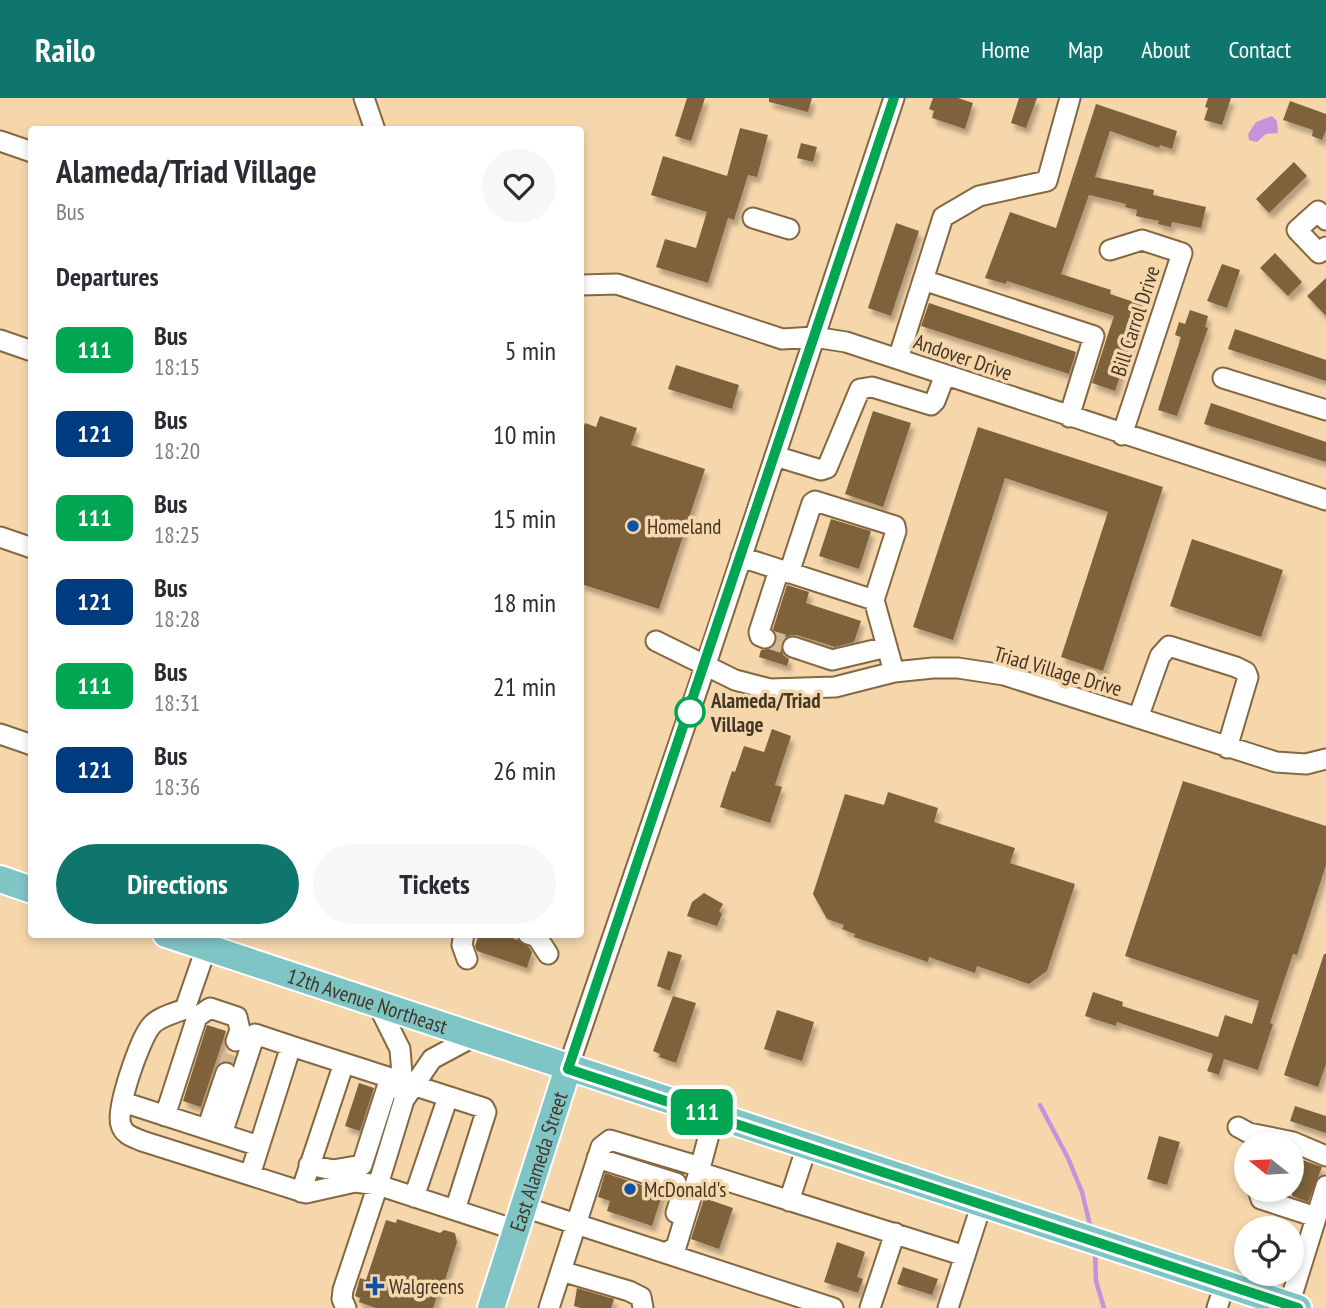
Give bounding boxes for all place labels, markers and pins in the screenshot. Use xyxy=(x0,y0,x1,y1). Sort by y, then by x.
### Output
place label: Homeland xyxy=(647,513,721,540)
marker: Homeland xyxy=(625,518,641,534)
place label: Alameda/Triad Village xyxy=(710,687,821,738)
marker: Alameda/Triad Village xyxy=(675,697,705,727)
place label: McDonald's xyxy=(644,1176,726,1203)
marker: McDonald's xyxy=(622,1181,638,1197)
place label: Walgreens xyxy=(389,1273,464,1300)
marker: Walgreens xyxy=(367,1278,383,1294)

